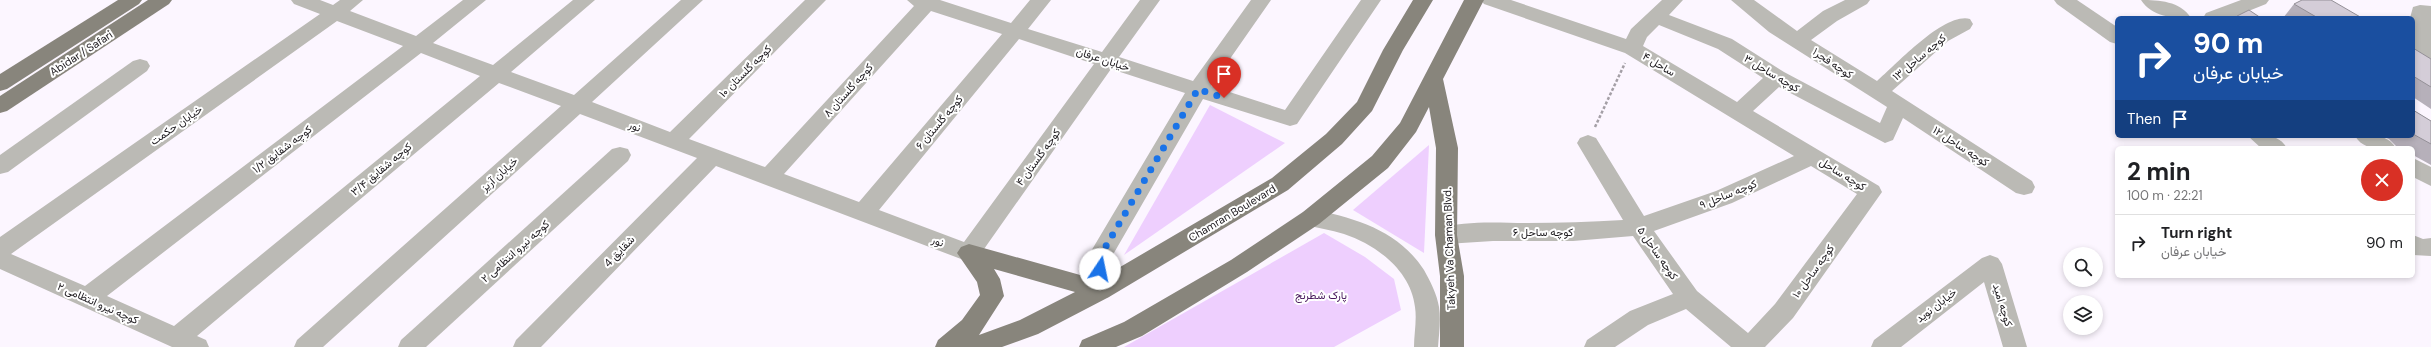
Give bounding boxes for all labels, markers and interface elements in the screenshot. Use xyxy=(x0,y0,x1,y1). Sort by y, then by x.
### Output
text: 90 m xyxy=(2193,25,2263,62)
street label: Abidar / Safari xyxy=(47,27,115,79)
street label: کوچه ساحل ۱۳ xyxy=(1889,31,1949,84)
icon: right xyxy=(2127,32,2179,84)
street label: کوچه گلستان ۱۰ xyxy=(716,42,775,101)
street label: خیابان عرفان xyxy=(1075,44,1131,74)
street label: کوچه فجر۱ xyxy=(1810,44,1856,82)
street label: ساحل ۴ xyxy=(1640,49,1678,79)
street label: کوچه ساحل ۳ xyxy=(1741,51,1802,96)
pin xyxy=(1207,57,1241,98)
street label: کوچه گلستان ۸ xyxy=(820,60,877,120)
text: خیابان عرفان xyxy=(2193,61,2284,85)
icon: arrive xyxy=(1213,63,1235,85)
street label: کوچه گلستان ۶ xyxy=(912,92,966,153)
street label: خیابان حکمت xyxy=(147,102,205,148)
icon: arrive xyxy=(2169,108,2191,130)
text: Then xyxy=(2127,109,2161,129)
street label: نور xyxy=(626,117,643,135)
street label: کوچه شقایق ۱/۲ xyxy=(249,122,315,177)
street label: کوچه ساحل ۱۲ xyxy=(1930,123,1992,170)
street label: کوچه گلستان ۴ xyxy=(1013,126,1064,189)
street label: کوچه شقایق ۳/۴ xyxy=(348,139,415,199)
street label: خیابان آریز xyxy=(477,154,520,195)
street label: کوچه ساحل xyxy=(1817,154,1869,195)
text: 2 min xyxy=(2127,156,2190,187)
button: close xyxy=(2361,159,2403,201)
street label: کوچه ساحل ۹ xyxy=(1697,176,1759,213)
street label: Chamran Boulevard xyxy=(1186,181,1278,245)
text: 100 m · 22:21 xyxy=(2127,187,2203,204)
street label: Takyeh Va Chaman Blvd. xyxy=(1440,188,1458,310)
street label: کوچه نیرو انتظامی ۲ xyxy=(478,217,553,286)
text: Turn right xyxy=(2161,223,2232,243)
street label: کوچه ساحل ۵ xyxy=(1634,224,1681,283)
street label: کوچه ساحل ۶ xyxy=(1513,225,1573,240)
street label: شقایق 4 xyxy=(601,232,638,270)
street label: نور xyxy=(929,232,946,250)
icon: right xyxy=(2127,232,2149,254)
text: 90 m xyxy=(2366,233,2403,253)
street label: کوچه ساحل ۱۰ xyxy=(1789,241,1838,301)
text: خیابان عرفان xyxy=(2161,243,2226,260)
map controls xyxy=(2063,247,2103,335)
button: search xyxy=(2063,247,2103,287)
position arrow xyxy=(1079,248,1121,290)
street label: کوچه نیرو انتظامی ۲ xyxy=(55,279,141,328)
street label: کوچه امید xyxy=(1989,282,2016,329)
street label: خیابان نوید xyxy=(1913,285,1959,325)
park label: پارک شطرنج xyxy=(1295,288,1347,303)
button: layers xyxy=(2063,295,2103,335)

